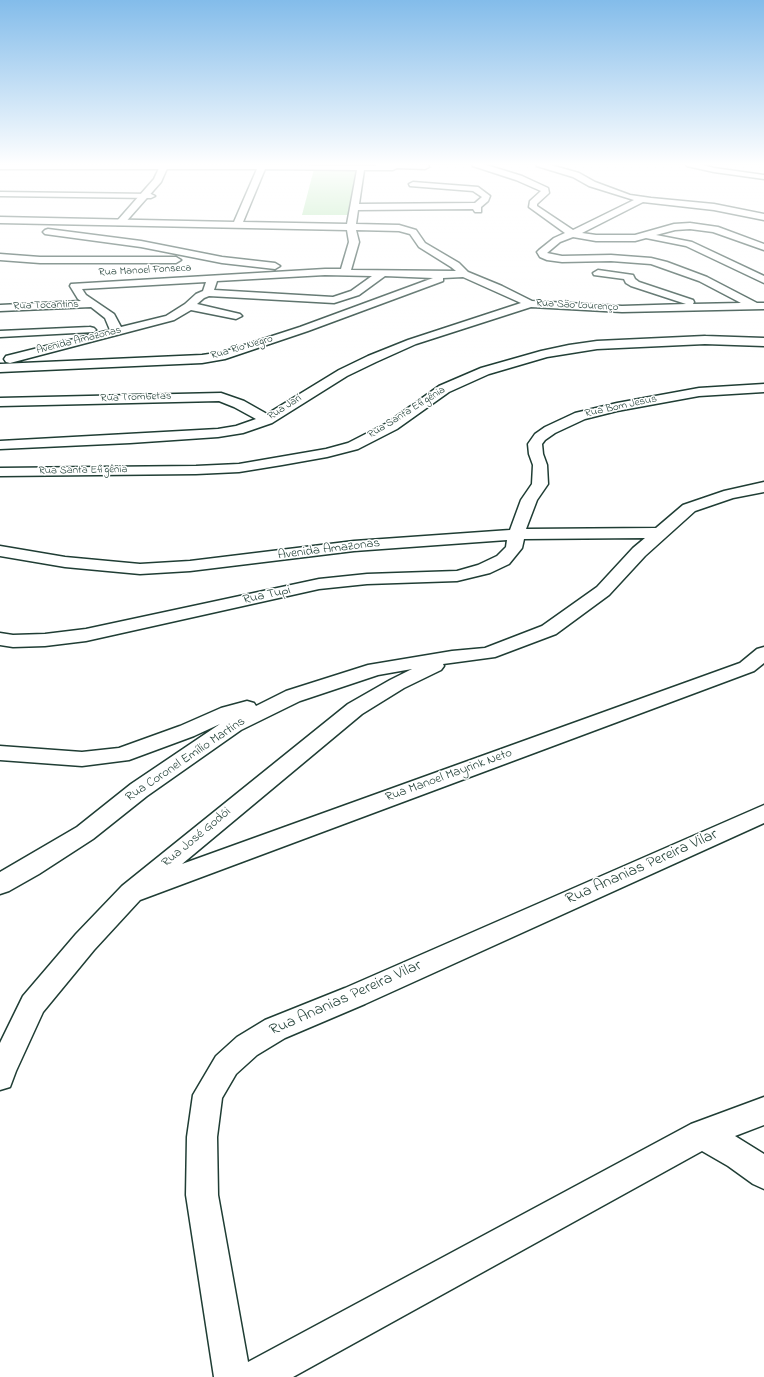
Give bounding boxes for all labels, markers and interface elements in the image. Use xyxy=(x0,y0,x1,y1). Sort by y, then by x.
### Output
street label: Rua Manoel Fonseca xyxy=(98,262,192,280)
street label: Rua São Lourenço xyxy=(535,297,619,315)
street label: Rua Tocantins xyxy=(13,298,79,314)
street label: Avenida Amazonas xyxy=(35,324,123,358)
street label: Rua Rio Negro xyxy=(209,333,275,363)
street label: Rua Santa Efigênia xyxy=(366,384,448,442)
street label: Rua Trombetas xyxy=(100,390,172,406)
street label: Rua Jarí xyxy=(266,392,304,424)
street label: Rua Bom Jesus xyxy=(584,393,658,421)
street label: Rua Santa Efigênia xyxy=(38,464,128,478)
street label: Avenida Amazonas xyxy=(277,536,381,564)
street label: Rua Tupi xyxy=(242,583,292,609)
street label: Rua Coronel Emílio Martins xyxy=(123,714,249,806)
street label: Rua Manoel Mayrink Neto xyxy=(383,746,515,806)
street label: Rua José Godói xyxy=(159,805,235,871)
street label: Rua Ananias Pereira Vilar xyxy=(563,826,721,910)
street label: Rua Ananias Pereira Vilar xyxy=(267,957,425,1041)

